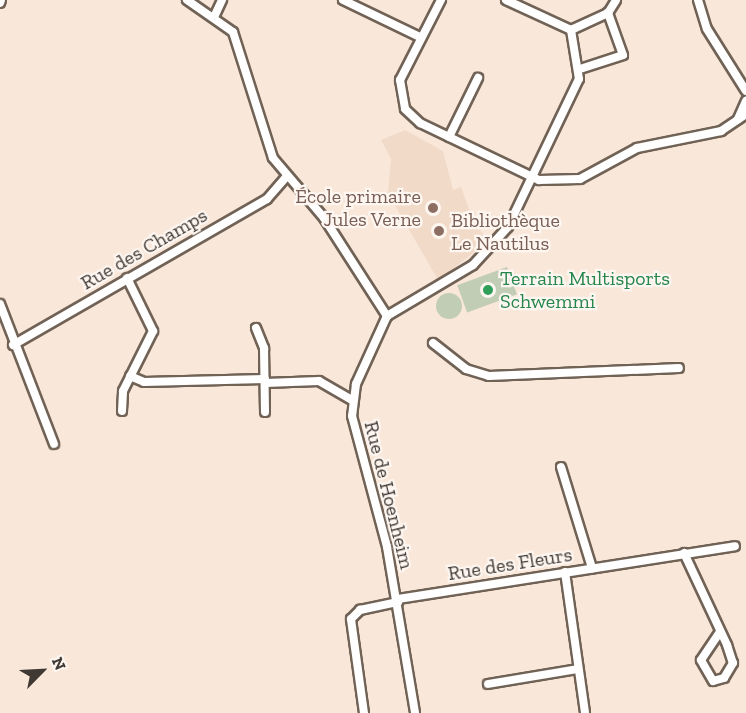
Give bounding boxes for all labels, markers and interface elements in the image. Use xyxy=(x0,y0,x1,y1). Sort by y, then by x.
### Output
place label: École primaire Jules Verne xyxy=(295,184,421,231)
marker: École primaire Jules Verne xyxy=(426,201,440,215)
street label: Rue des Champs xyxy=(77,203,211,295)
place label: Bibliothèque Le Nautilus xyxy=(451,208,560,255)
marker: Bibliothèque Le Nautilus xyxy=(432,224,446,238)
place label: Terrain Multisports Schwemmi xyxy=(500,266,670,313)
marker: Terrain Multisports Schwemmi xyxy=(481,283,495,297)
street label: Rue de Hoenheim xyxy=(359,419,419,571)
street label: Rue des Fleurs xyxy=(446,542,574,586)
north arrow xyxy=(12,641,72,701)
text: N xyxy=(48,654,70,673)

